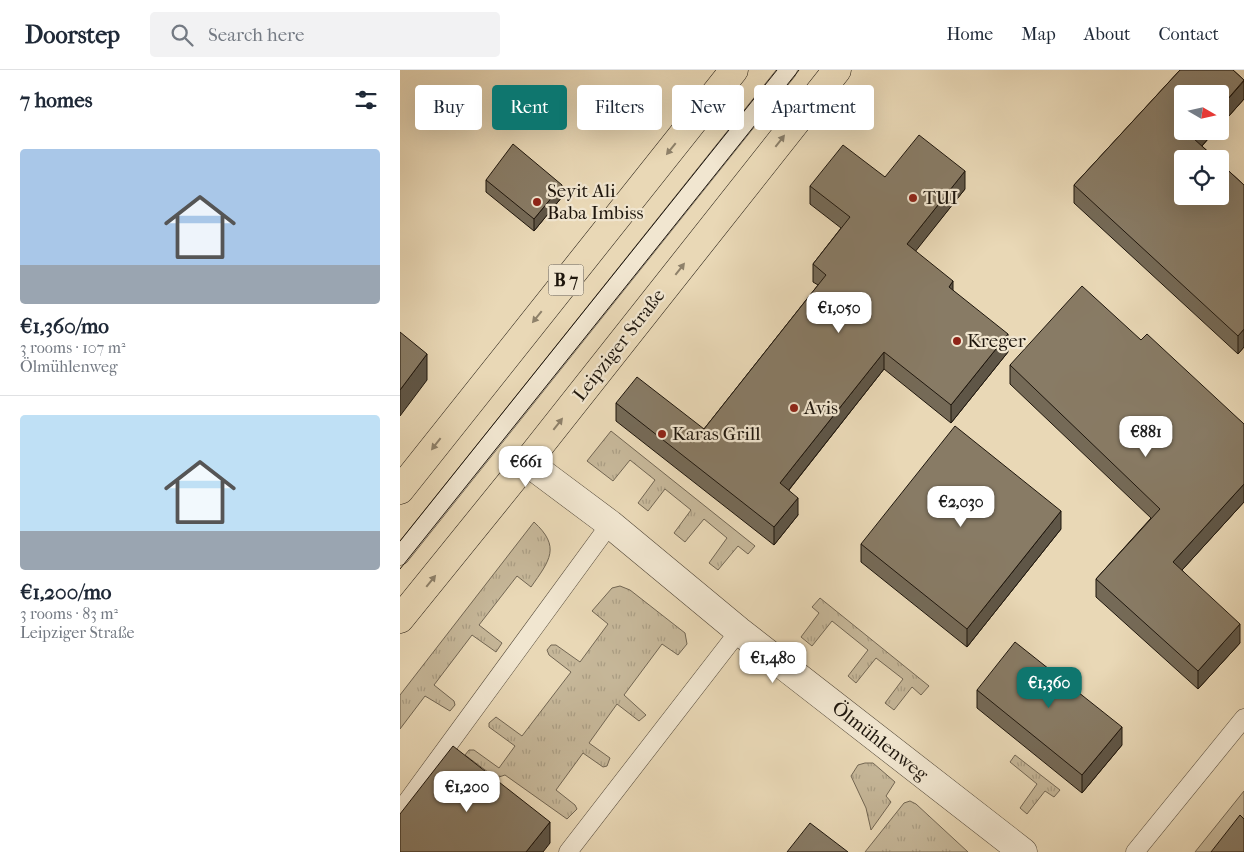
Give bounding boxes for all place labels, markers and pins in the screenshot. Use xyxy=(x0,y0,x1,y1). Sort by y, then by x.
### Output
place label: Seyit Ali Baba Imbiss xyxy=(547,180,644,224)
place label: TUI xyxy=(923,187,958,209)
marker: TUI xyxy=(907,192,919,204)
marker: Seyit Ali Baba Imbiss xyxy=(531,196,543,208)
pin: €1,050 xyxy=(798,292,880,334)
place label: Kreger xyxy=(967,330,1027,352)
marker: Kreger xyxy=(951,335,963,347)
place label: Avis xyxy=(803,397,838,419)
marker: Avis xyxy=(788,402,800,414)
pin: €881 xyxy=(1116,416,1176,458)
place label: Karas Grill xyxy=(672,423,760,445)
marker: Karas Grill xyxy=(656,428,668,440)
pin: €661 xyxy=(496,446,556,488)
pin: €2,030 xyxy=(920,486,1002,528)
pin: €1,480 xyxy=(732,642,814,684)
pin: €1,360 xyxy=(1008,666,1090,709)
pin: €1,200 xyxy=(426,770,508,813)

